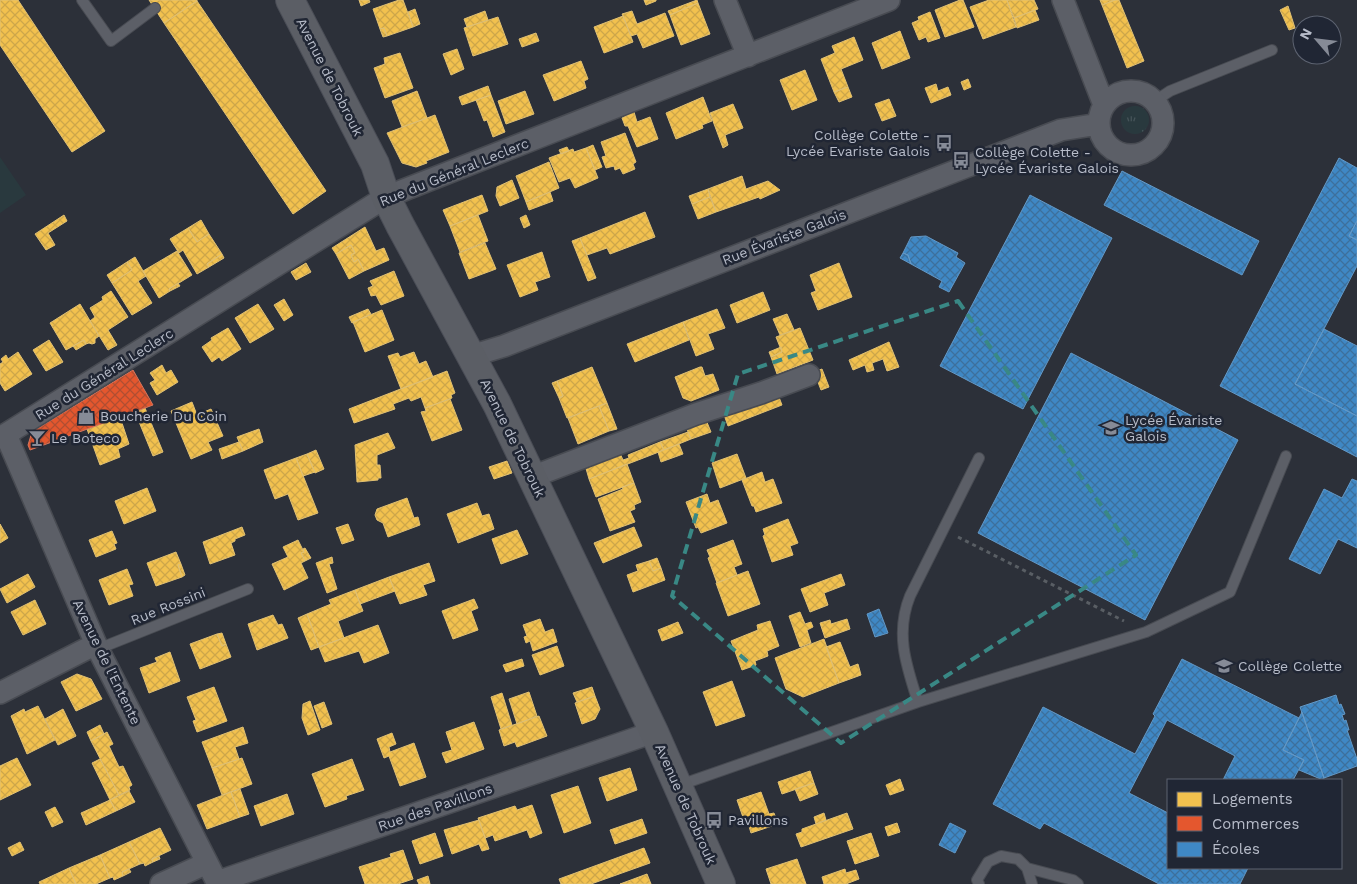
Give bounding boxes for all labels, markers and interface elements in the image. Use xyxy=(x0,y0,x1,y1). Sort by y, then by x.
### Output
street label: Avenue de Tobrouk xyxy=(293,15,367,139)
north arrow xyxy=(1292,15,1342,65)
text: N xyxy=(1296,26,1315,42)
place label: Collège Colette - Lycée Evariste Galois xyxy=(786,127,930,159)
bus stop icon: Collège Colette - Lycée Evariste Galois xyxy=(934,133,954,153)
street label: Rue du Général Leclerc xyxy=(377,135,531,209)
place label: Collège Colette - Lycée Évariste Galois xyxy=(975,144,1119,176)
bus stop icon: Collège Colette - Lycée Évariste Galois xyxy=(951,150,971,170)
street label: Rue Évariste Galois xyxy=(720,206,848,268)
street label: Rue du Général Leclerc xyxy=(32,325,176,423)
street label: Avenue de Tobrouk xyxy=(477,376,549,500)
shop icon: Boucherie Du Coin xyxy=(76,406,96,426)
place label: Boucherie Du Coin xyxy=(100,408,227,424)
place label: Lycée Évariste Galois xyxy=(1125,412,1222,444)
school or university icon: Lycée Évariste Galois xyxy=(1101,418,1121,438)
bar icon: Le Boteco xyxy=(27,428,47,448)
place label: Le Boteco xyxy=(51,430,120,446)
street label: Rue Rossini xyxy=(128,584,208,628)
street label: Avenue de l'Entente xyxy=(70,597,144,727)
school or university icon: Collège Colette xyxy=(1214,656,1234,676)
place label: Collège Colette xyxy=(1238,658,1342,674)
street label: Avenue de Tobrouk xyxy=(652,741,720,867)
legend xyxy=(1167,779,1342,869)
street label: Rue des Pavillons xyxy=(376,780,494,834)
text: Logements xyxy=(1212,790,1293,808)
bus stop icon: Pavillons xyxy=(704,810,724,830)
place label: Pavillons xyxy=(728,812,788,828)
text: Commerces xyxy=(1212,815,1299,833)
text: Écoles xyxy=(1212,840,1260,858)

